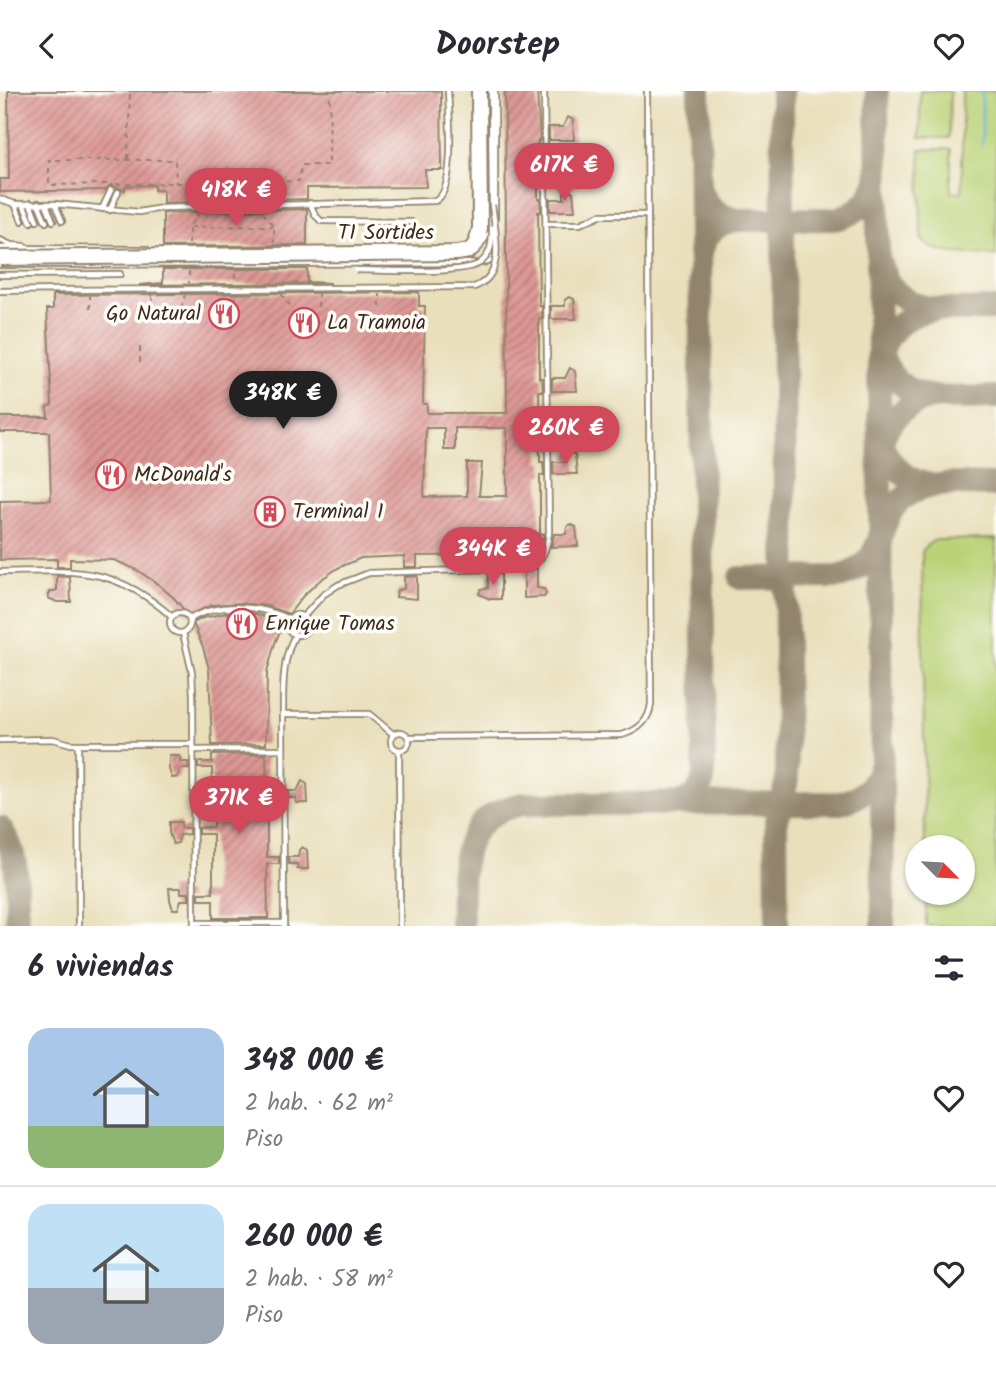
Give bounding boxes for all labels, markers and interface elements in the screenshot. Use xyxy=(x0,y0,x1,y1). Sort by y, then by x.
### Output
text: Doorstep xyxy=(436,20,560,71)
icon: back xyxy=(28,27,66,65)
icon: heart xyxy=(930,27,968,65)
pin: 617K € xyxy=(507,143,621,203)
text: 617K € xyxy=(530,148,598,184)
pin: 418K € xyxy=(179,169,293,228)
text: 418K € xyxy=(201,173,271,209)
street label: T1 Sortides xyxy=(338,217,434,250)
restaurant icon: Go Natural xyxy=(207,297,241,331)
place label: Go Natural xyxy=(106,298,201,331)
restaurant icon: La Tramoia xyxy=(287,306,321,340)
place label: La Tramoia xyxy=(327,307,426,340)
pin: 348K € xyxy=(226,371,340,431)
text: 348K € xyxy=(245,376,321,412)
pin: 260K € xyxy=(509,407,623,466)
text: 260K € xyxy=(529,411,603,447)
restaurant icon: McDonald's xyxy=(94,458,128,492)
place label: McDonald's xyxy=(134,459,232,492)
building icon: Terminal 1 xyxy=(253,495,287,529)
place label: Terminal 1 xyxy=(293,496,384,529)
pin: 344K € xyxy=(436,527,550,587)
text: 344K € xyxy=(456,532,530,568)
restaurant icon: Enrique Tomas xyxy=(225,607,259,641)
place label: Enrique Tomas xyxy=(265,608,395,641)
pin: 371K € xyxy=(182,777,296,836)
text: 371K € xyxy=(205,781,273,817)
north arrow xyxy=(905,835,975,905)
map controls xyxy=(905,835,975,905)
text: 6 viviendas xyxy=(28,944,173,992)
icon: filters xyxy=(930,949,968,987)
text: 348 000 € xyxy=(245,1038,384,1086)
icon: home xyxy=(84,1056,168,1140)
icon: heart xyxy=(930,1079,968,1117)
text: 2 hab. · 62 m² xyxy=(245,1086,393,1122)
text: Piso xyxy=(245,1122,283,1158)
text: 260 000 € xyxy=(245,1214,382,1262)
icon: home xyxy=(84,1232,168,1316)
icon: heart xyxy=(930,1255,968,1293)
text: 2 hab. · 58 m² xyxy=(245,1262,393,1298)
text: Piso xyxy=(245,1298,283,1334)

